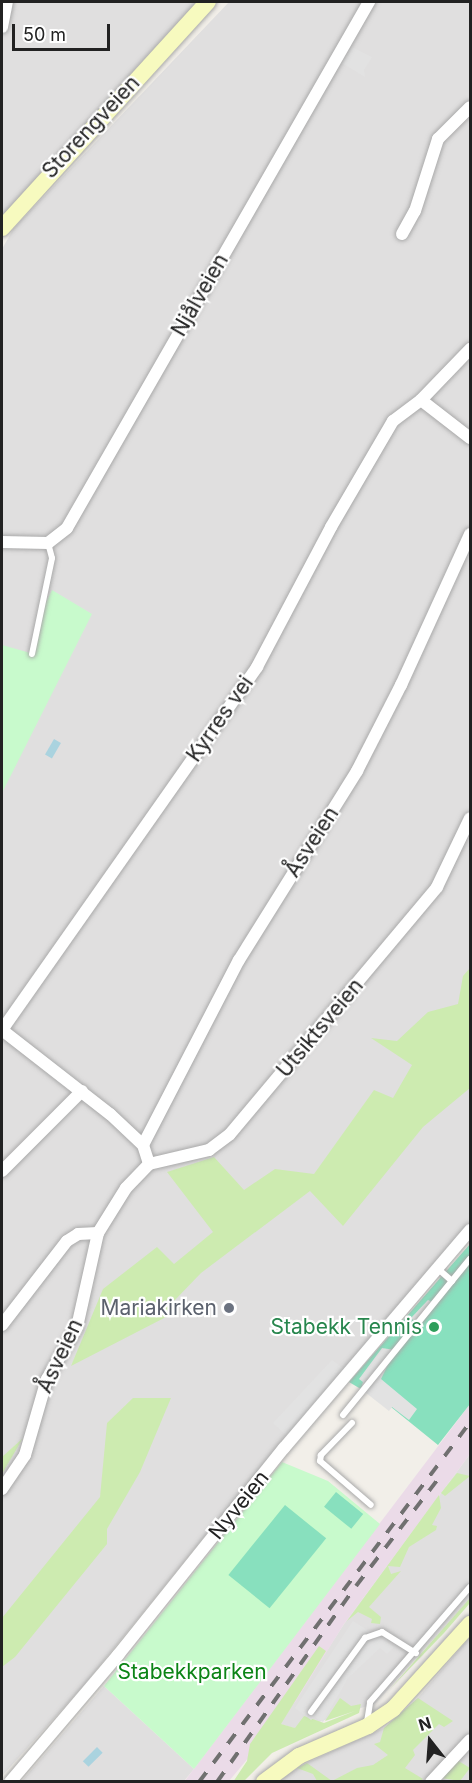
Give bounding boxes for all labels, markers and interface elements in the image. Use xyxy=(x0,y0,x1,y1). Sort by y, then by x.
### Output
scale bar xyxy=(15,12,112,50)
text: 50 m xyxy=(23,24,66,45)
street label: Storengveien xyxy=(37,70,145,184)
street label: Njålveien xyxy=(166,249,234,341)
street label: Kyrres vei xyxy=(181,671,259,767)
street label: Åsveien xyxy=(280,802,344,882)
street label: Utsiktsveien xyxy=(271,974,369,1082)
place label: Mariakirken xyxy=(101,1295,217,1321)
marker: Mariakirken xyxy=(222,1301,236,1315)
place label: Stabekk Tennis xyxy=(271,1314,422,1340)
street label: Åsveien xyxy=(32,1315,88,1397)
marker: Stabekk Tennis xyxy=(427,1320,441,1334)
street label: Nyveien xyxy=(204,1466,274,1544)
park label: Stabekkparken xyxy=(117,1659,267,1685)
north arrow xyxy=(400,1711,460,1771)
text: N xyxy=(416,1712,433,1735)

